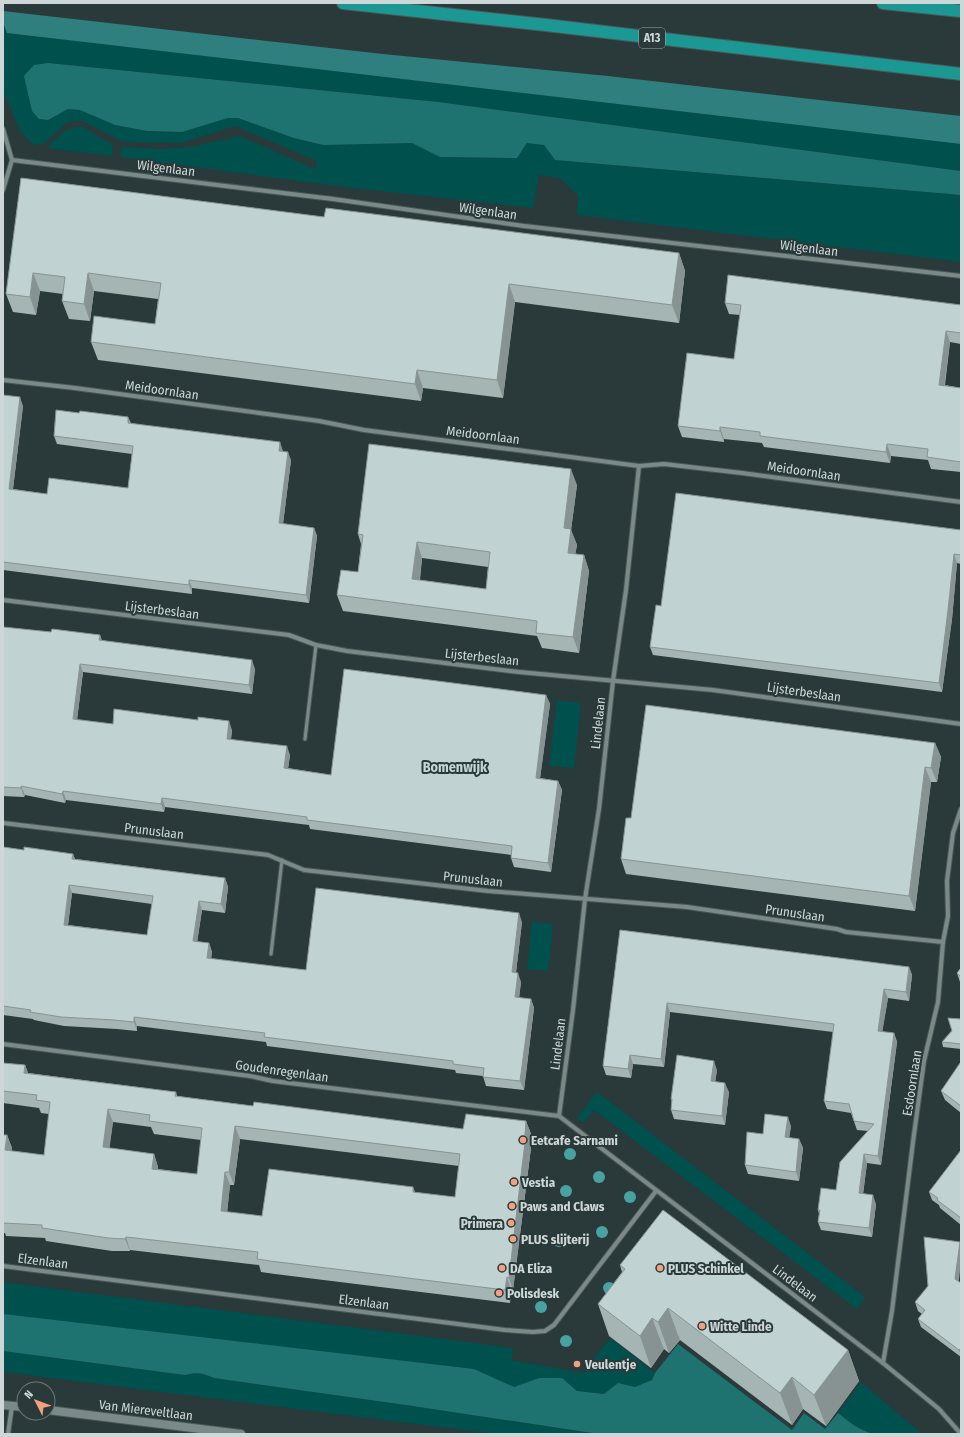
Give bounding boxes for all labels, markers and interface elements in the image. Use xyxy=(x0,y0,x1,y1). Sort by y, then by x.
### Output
road number: A13 xyxy=(639,28,665,48)
street label: Wilgenlaan xyxy=(136,157,196,179)
street label: Wilgenlaan xyxy=(458,200,518,222)
street label: Wilgenlaan xyxy=(779,237,839,259)
street label: Meidoornlaan xyxy=(124,377,200,403)
street label: Meidoornlaan xyxy=(445,423,521,447)
street label: Meidoornlaan xyxy=(766,458,842,484)
street label: Lijsterbeslaan xyxy=(124,598,200,622)
street label: Lijsterbeslaan xyxy=(444,646,520,668)
street label: Lijsterbeslaan xyxy=(766,679,842,705)
street label: Lindelaan xyxy=(588,696,608,750)
district label: Bomenwijk xyxy=(423,759,488,776)
street label: Prunuslaan xyxy=(123,820,185,842)
street label: Prunuslaan xyxy=(442,868,504,890)
street label: Prunuslaan xyxy=(764,901,826,925)
street label: Lindelaan xyxy=(547,1017,569,1071)
street label: Esdoornlaan xyxy=(899,1049,925,1117)
street label: Goudenregenlaan xyxy=(234,1057,330,1085)
place label: Eetcafe Sarnami xyxy=(531,1133,618,1148)
marker: Eetcafe Sarnami xyxy=(518,1135,528,1145)
place label: Vestia xyxy=(521,1175,556,1190)
marker: Vestia xyxy=(509,1177,519,1187)
place label: Paws and Claws xyxy=(520,1199,605,1214)
marker: Paws and Claws xyxy=(507,1201,517,1211)
place label: Primera xyxy=(461,1216,504,1231)
marker: Primera xyxy=(506,1218,516,1228)
place label: PLUS slijterij xyxy=(521,1232,589,1247)
marker: PLUS slijterij xyxy=(508,1234,518,1244)
street label: Elzenlaan xyxy=(17,1250,69,1272)
place label: DA Eliza xyxy=(510,1261,553,1276)
place label: PLUS Schinkel xyxy=(668,1261,744,1276)
street label: Lindelaan xyxy=(770,1261,820,1305)
marker: DA Eliza xyxy=(497,1263,507,1273)
marker: PLUS Schinkel xyxy=(655,1263,665,1273)
place label: Polisdesk xyxy=(507,1286,560,1301)
marker: Polisdesk xyxy=(494,1288,504,1298)
street label: Elzenlaan xyxy=(338,1291,390,1313)
place label: Witte Linde xyxy=(710,1319,772,1334)
marker: Witte Linde xyxy=(697,1321,707,1331)
place label: Veulentje xyxy=(584,1357,637,1372)
marker: Veulentje xyxy=(572,1359,582,1369)
north arrow xyxy=(16,1381,56,1421)
text: N xyxy=(22,1388,36,1401)
street label: Van Miereveltlaan xyxy=(98,1397,194,1423)

